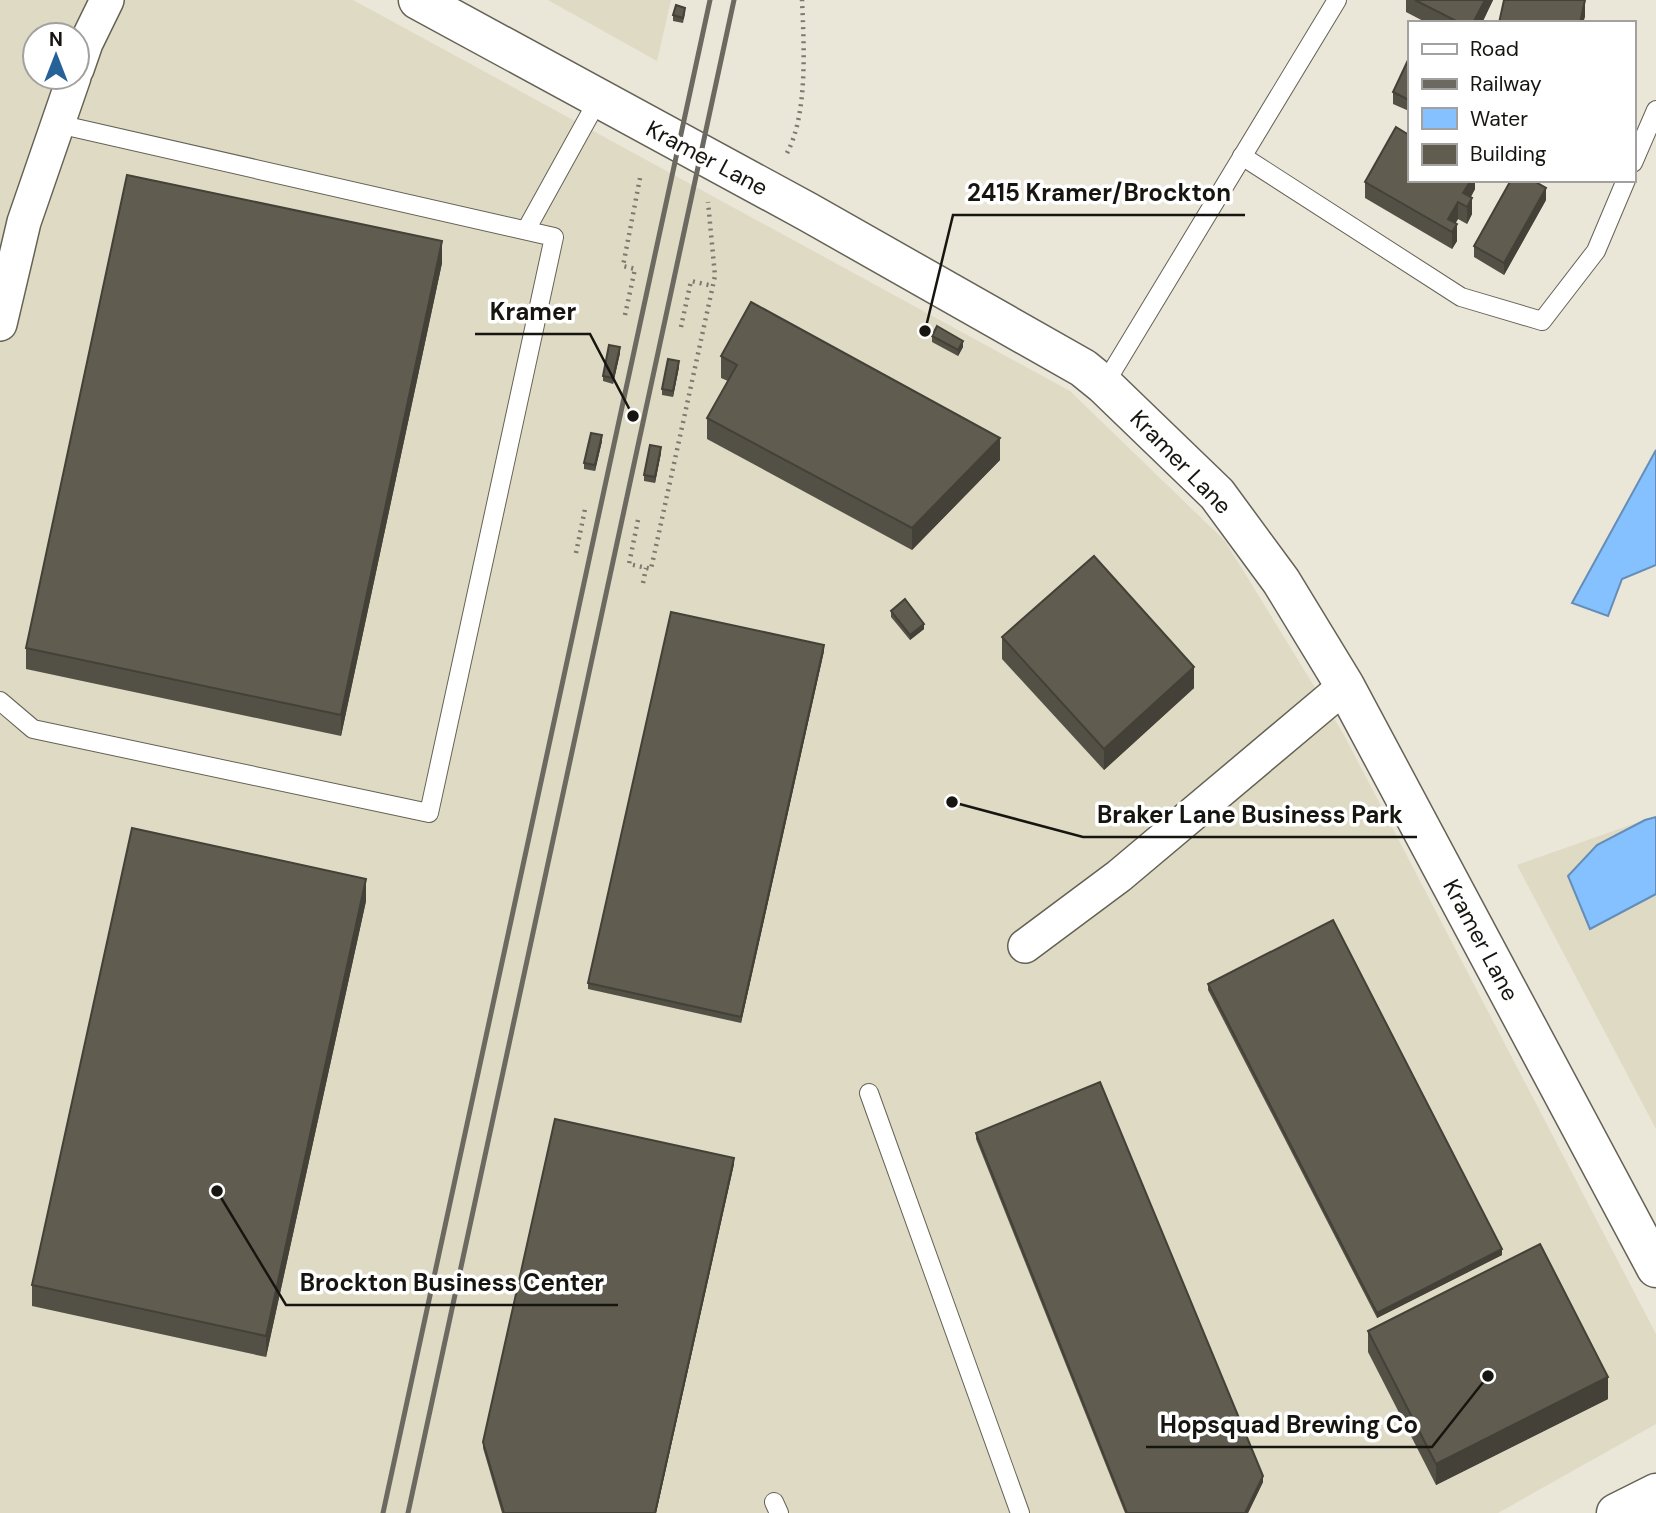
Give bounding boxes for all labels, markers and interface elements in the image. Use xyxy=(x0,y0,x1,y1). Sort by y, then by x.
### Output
north arrow xyxy=(21,21,91,91)
legend xyxy=(1408,21,1635,182)
text: N xyxy=(49,27,63,52)
text: Road xyxy=(1470,35,1519,63)
text: Railway xyxy=(1470,70,1542,98)
text: Water xyxy=(1470,105,1528,133)
street label: Kramer Lane xyxy=(641,113,773,203)
text: Building xyxy=(1470,140,1547,168)
callout: 2415 Kramer/Brockton xyxy=(953,170,1245,215)
text: 2415 Kramer/Brockton xyxy=(967,177,1231,208)
callout: Kramer xyxy=(475,289,590,334)
text: Kramer xyxy=(490,296,576,327)
street label: Kramer Lane xyxy=(1124,404,1238,520)
callout: Braker Lane Business Park xyxy=(1083,792,1417,837)
text: Braker Lane Business Park xyxy=(1097,799,1403,830)
street label: Kramer Lane xyxy=(1436,874,1526,1006)
callout: Brockton Business Center xyxy=(286,1260,618,1305)
text: Brockton Business Center xyxy=(300,1267,604,1298)
callout: Hopsquad Brewing Co xyxy=(1146,1402,1432,1447)
text: Hopsquad Brewing Co xyxy=(1160,1409,1418,1440)

